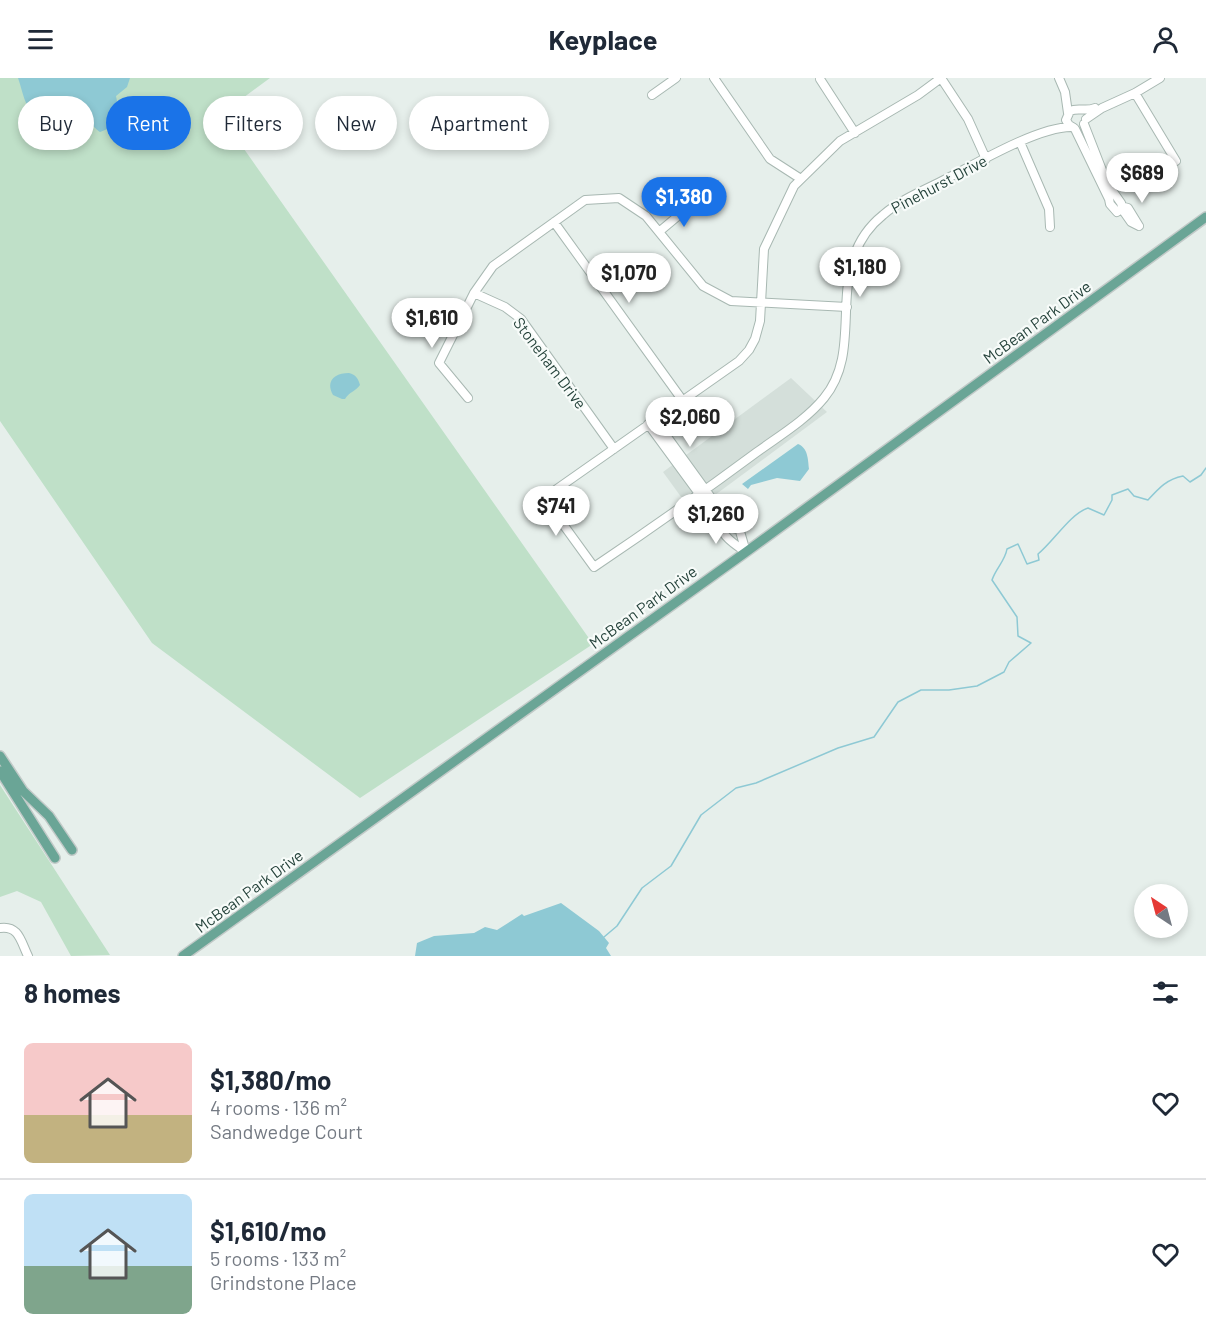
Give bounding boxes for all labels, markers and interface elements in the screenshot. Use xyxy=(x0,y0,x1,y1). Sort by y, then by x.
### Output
icon: menu xyxy=(24,23,57,56)
text: Keyplace xyxy=(549,23,657,55)
icon: person xyxy=(1149,23,1182,56)
chip: Buy xyxy=(18,96,94,150)
chip: Rent xyxy=(106,96,191,150)
chip: Filters xyxy=(203,96,303,150)
chip: New xyxy=(315,96,397,150)
chip: Apartment xyxy=(409,96,549,150)
street label: Pinehurst Drive xyxy=(888,150,990,217)
pin: $689 xyxy=(1106,153,1178,204)
text: $689 xyxy=(1120,160,1164,184)
pin: $1,380 xyxy=(635,177,733,228)
text: $1,380 xyxy=(656,184,712,208)
pin: $1,180 xyxy=(811,247,909,298)
pin: $1,070 xyxy=(580,253,678,304)
text: $1,180 xyxy=(833,254,887,278)
text: $1,070 xyxy=(601,260,657,284)
street label: McBean Park Drive xyxy=(979,276,1094,367)
pin: $1,610 xyxy=(383,298,481,349)
text: $1,610 xyxy=(406,305,458,329)
street label: Stoneham Drive xyxy=(510,313,591,412)
pin: $2,060 xyxy=(641,397,739,448)
text: $2,060 xyxy=(660,404,720,428)
pin: $741 xyxy=(520,486,592,537)
text: $741 xyxy=(537,493,575,517)
pin: $1,260 xyxy=(667,494,765,545)
text: $1,260 xyxy=(687,501,745,525)
street label: McBean Park Drive xyxy=(585,561,700,652)
street label: McBean Park Drive xyxy=(191,845,306,936)
north arrow xyxy=(1134,884,1188,938)
map controls xyxy=(1134,884,1188,938)
icon: filters xyxy=(1149,976,1182,1009)
text: 8 homes xyxy=(24,977,121,1008)
text: $1,380/mo xyxy=(210,1064,332,1095)
icon: home xyxy=(72,1067,144,1139)
icon: heart xyxy=(1149,1087,1182,1120)
text: 4 rooms · 136 m² xyxy=(210,1095,347,1119)
text: Sandwedge Court xyxy=(210,1119,363,1143)
text: $1,610/mo xyxy=(210,1215,326,1246)
icon: home xyxy=(72,1218,144,1290)
icon: heart xyxy=(1149,1238,1182,1271)
text: 5 rooms · 133 m² xyxy=(210,1246,346,1270)
text: Grindstone Place xyxy=(210,1270,357,1294)

